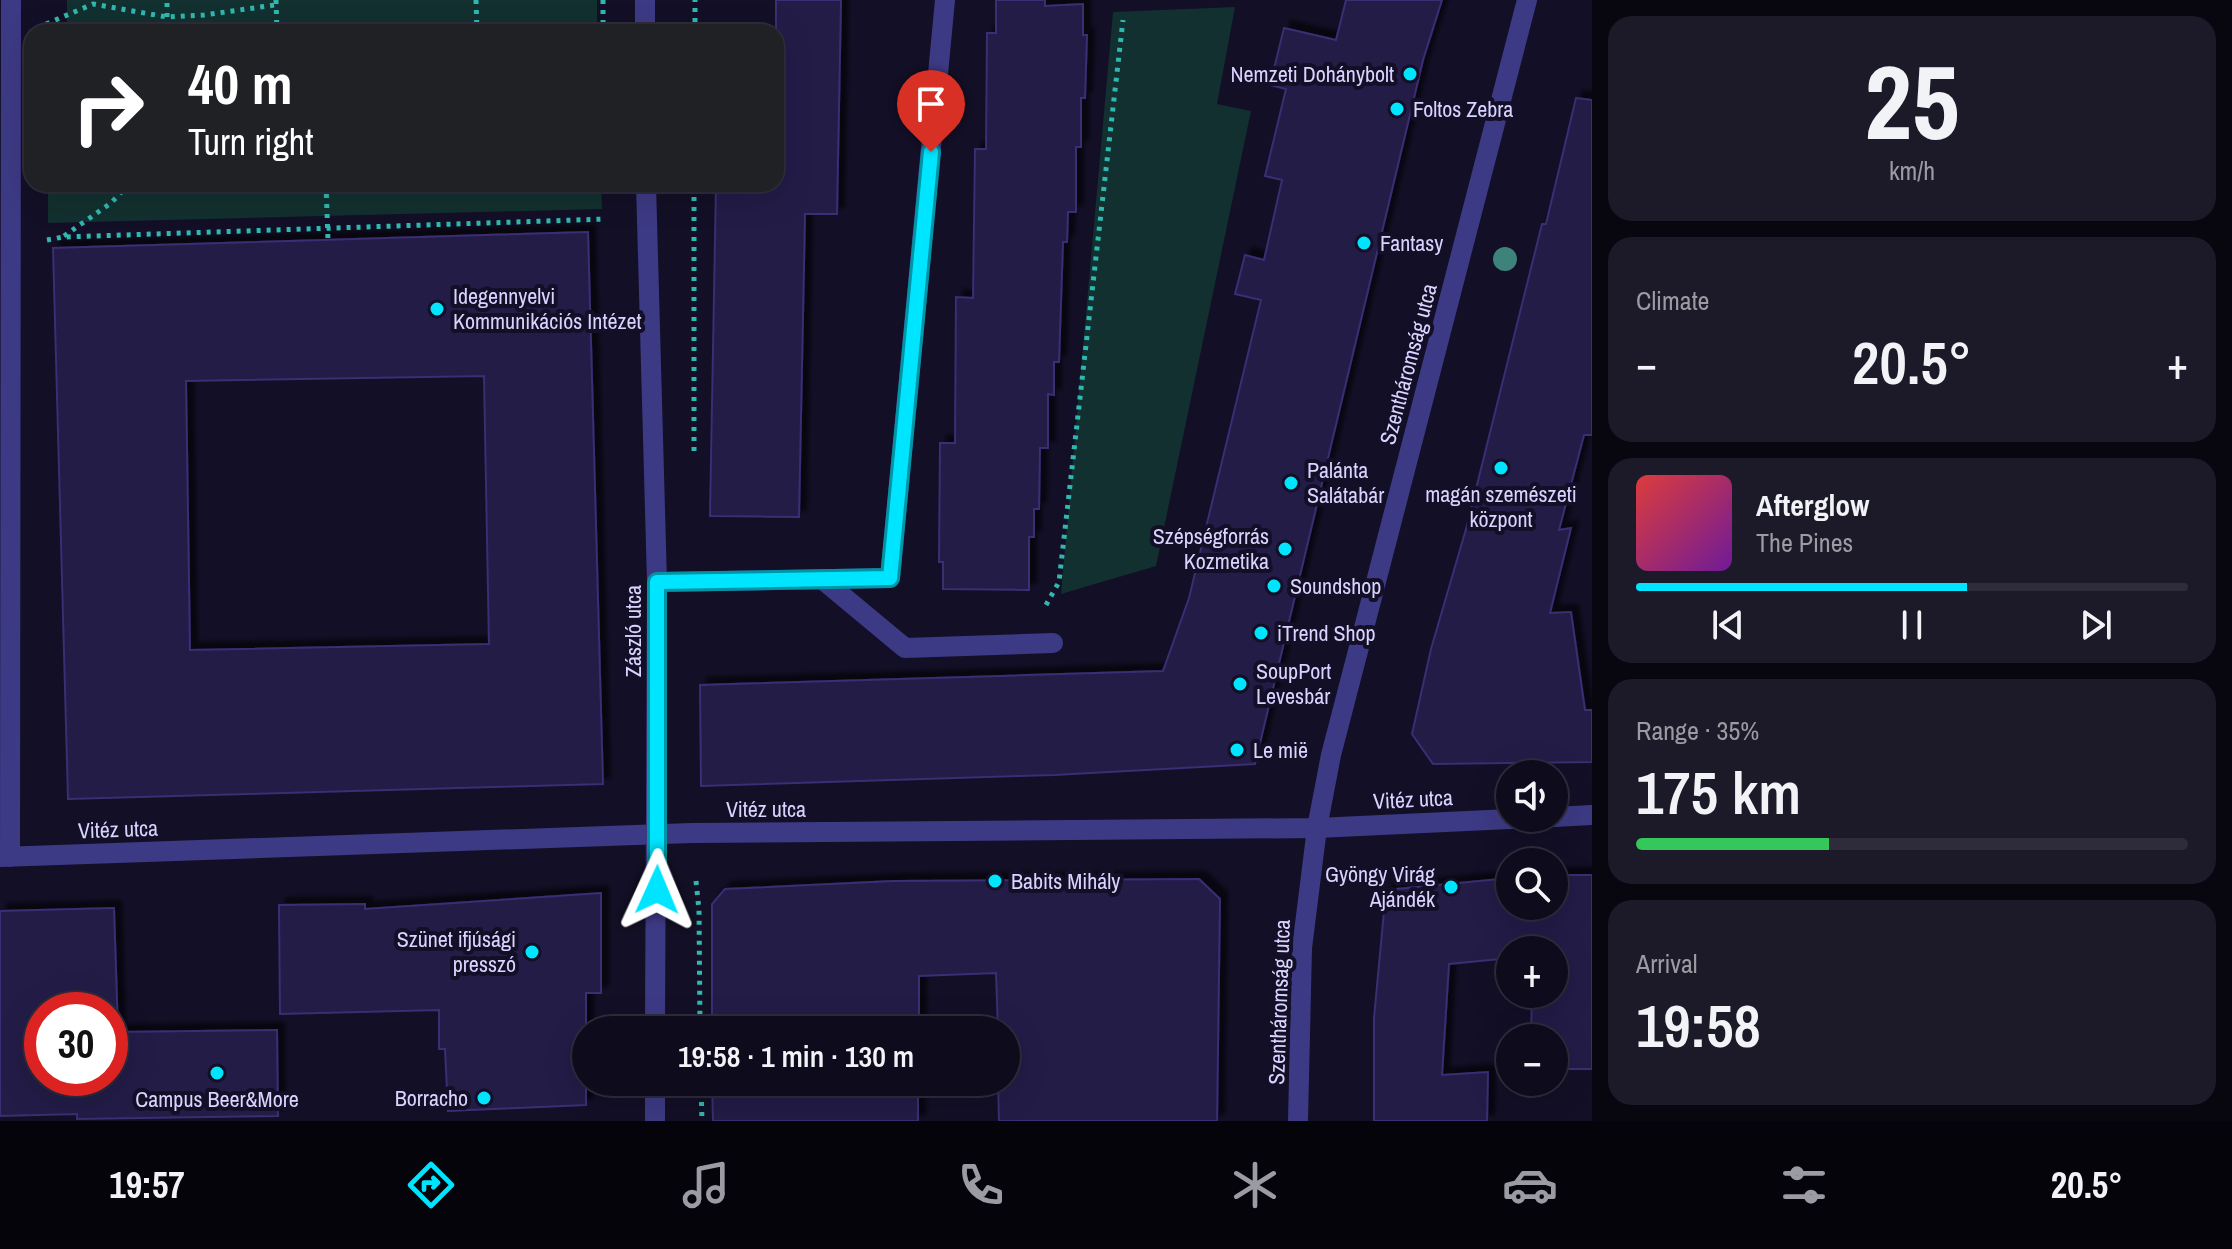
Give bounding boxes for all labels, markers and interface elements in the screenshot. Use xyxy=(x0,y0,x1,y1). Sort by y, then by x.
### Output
text: 25 xyxy=(1865,31,1959,171)
text: 40 m xyxy=(188,46,293,121)
icon: right xyxy=(56,56,160,160)
place label: Nemzeti Dohánybolt xyxy=(1231,59,1394,89)
marker: Nemzeti Dohánybolt xyxy=(1401,65,1419,83)
pin xyxy=(897,70,965,152)
icon: arrive xyxy=(909,82,953,126)
place label: Foltos Zebra xyxy=(1413,94,1513,124)
marker: Foltos Zebra xyxy=(1388,100,1406,118)
text: Turn right xyxy=(188,118,313,166)
text: km/h xyxy=(1889,153,1935,188)
place label: Fantasy xyxy=(1380,228,1443,258)
marker: Fantasy xyxy=(1355,234,1373,252)
street label: Szentháromság utca xyxy=(1372,280,1444,448)
place label: Idegennyelvi Kommunikációs Intézet xyxy=(453,281,642,336)
text: Climate xyxy=(1636,283,1709,318)
marker: Idegennyelvi Kommunikációs Intézet xyxy=(428,300,446,318)
text: 20.5° xyxy=(1852,322,1972,403)
text: − xyxy=(1636,333,1657,393)
text: + xyxy=(2167,333,2188,393)
place label: Palánta Salátabár xyxy=(1307,455,1384,510)
marker: magán szemészeti központ xyxy=(1492,459,1510,477)
marker: Palánta Salátabár xyxy=(1282,474,1300,492)
place label: magán szemészeti központ xyxy=(1425,479,1577,534)
text: Afterglow xyxy=(1756,485,1869,525)
place label: Szépségforrás Kozmetika xyxy=(1153,521,1269,576)
text: The Pines xyxy=(1756,525,1853,560)
marker: Szépségforrás Kozmetika xyxy=(1276,540,1294,558)
place label: Soundshop xyxy=(1290,571,1381,601)
marker: Soundshop xyxy=(1265,577,1283,595)
street label: Zászló utca xyxy=(618,585,648,677)
icon: previous xyxy=(1706,603,1750,647)
icon: pause xyxy=(1890,603,1934,647)
icon: next xyxy=(2074,603,2118,647)
place label: iTrend Shop xyxy=(1277,618,1376,648)
marker: iTrend Shop xyxy=(1252,624,1270,642)
place label: SoupPort Levesbár xyxy=(1256,656,1331,711)
marker: SoupPort Levesbár xyxy=(1231,675,1249,693)
text: Range · 35% xyxy=(1636,713,1759,748)
place label: Le mië xyxy=(1253,735,1308,765)
marker: Le mië xyxy=(1228,741,1246,759)
text: 175 km xyxy=(1636,752,1801,833)
map controls xyxy=(1496,760,1568,1096)
button: sound xyxy=(1496,760,1568,832)
street label: Vitéz utca xyxy=(1372,782,1454,816)
street label: Vitéz utca xyxy=(726,794,806,824)
street label: Vitéz utca xyxy=(78,813,158,845)
position arrow xyxy=(615,848,699,932)
button: search xyxy=(1496,848,1568,920)
place label: Gyöngy Virág Ajándék xyxy=(1325,859,1436,914)
place label: Babits Mihály xyxy=(1011,866,1120,896)
marker: Babits Mihály xyxy=(986,872,1004,890)
marker: Gyöngy Virág Ajándék xyxy=(1442,878,1460,896)
street label: Szentháromság utca xyxy=(1261,919,1297,1085)
place label: Szünet ifjúsági presszó xyxy=(397,924,516,979)
button: + xyxy=(1496,936,1568,1008)
marker: Szünet ifjúsági presszó xyxy=(523,943,541,961)
text: Arrival xyxy=(1636,946,1698,981)
text: 19:58 xyxy=(1636,985,1761,1066)
speed limit sign: 30 xyxy=(24,992,128,1096)
button: − xyxy=(1496,1024,1568,1096)
text: 19:58 · 1 min · 130 m xyxy=(678,1036,914,1076)
marker: Campus Beer&More xyxy=(208,1064,226,1082)
place label: Borracho xyxy=(395,1083,468,1113)
place label: Campus Beer&More xyxy=(135,1084,299,1114)
marker: Borracho xyxy=(475,1089,493,1107)
icon: directions xyxy=(403,1157,459,1213)
icon: music xyxy=(678,1157,734,1213)
icon: phone xyxy=(953,1157,1009,1213)
icon: climate xyxy=(1227,1157,1283,1213)
icon: car xyxy=(1502,1157,1558,1213)
icon: filters xyxy=(1776,1157,1832,1213)
text: 19:57 xyxy=(109,1161,185,1209)
text: 20.5° xyxy=(2051,1161,2123,1209)

